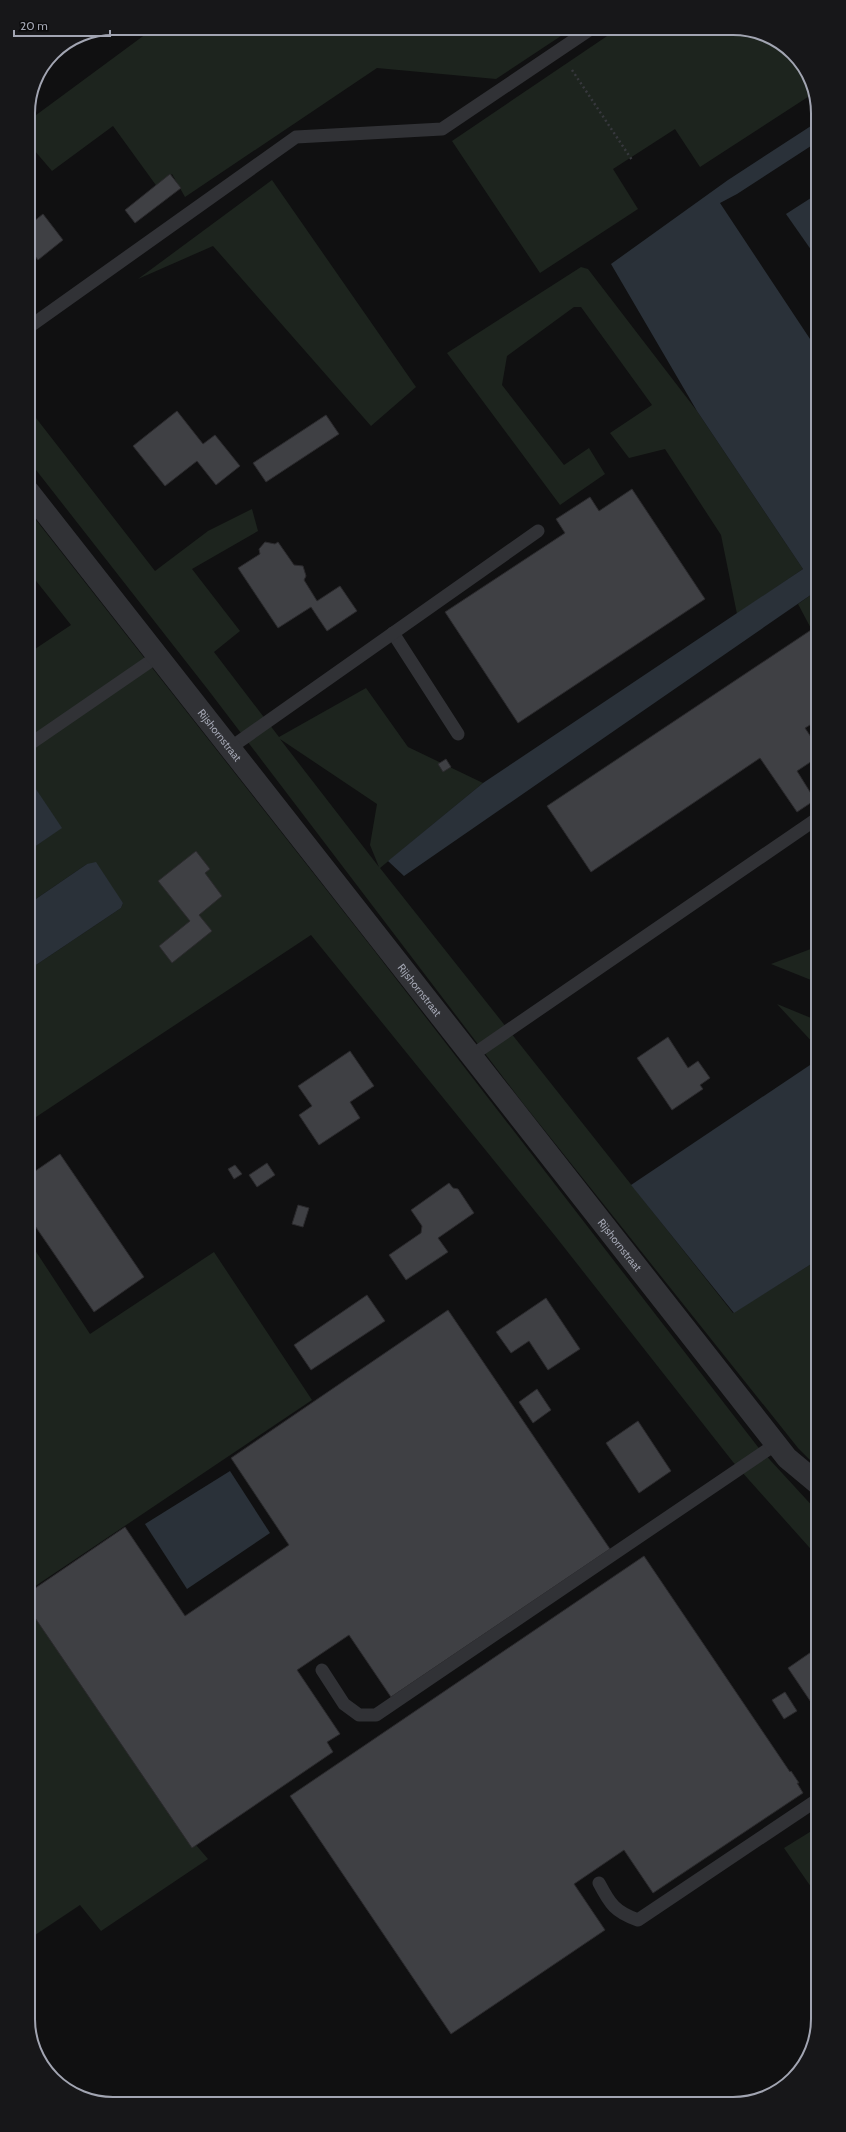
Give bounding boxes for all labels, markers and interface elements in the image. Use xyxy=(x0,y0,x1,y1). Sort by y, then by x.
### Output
scale bar xyxy=(14,12,110,38)
text: 20 m xyxy=(20,18,48,33)
street label: Rijshornstraat xyxy=(195,706,245,765)
street label: Rijshornstraat xyxy=(395,961,445,1019)
street label: Rijshornstraat xyxy=(595,1216,645,1274)

